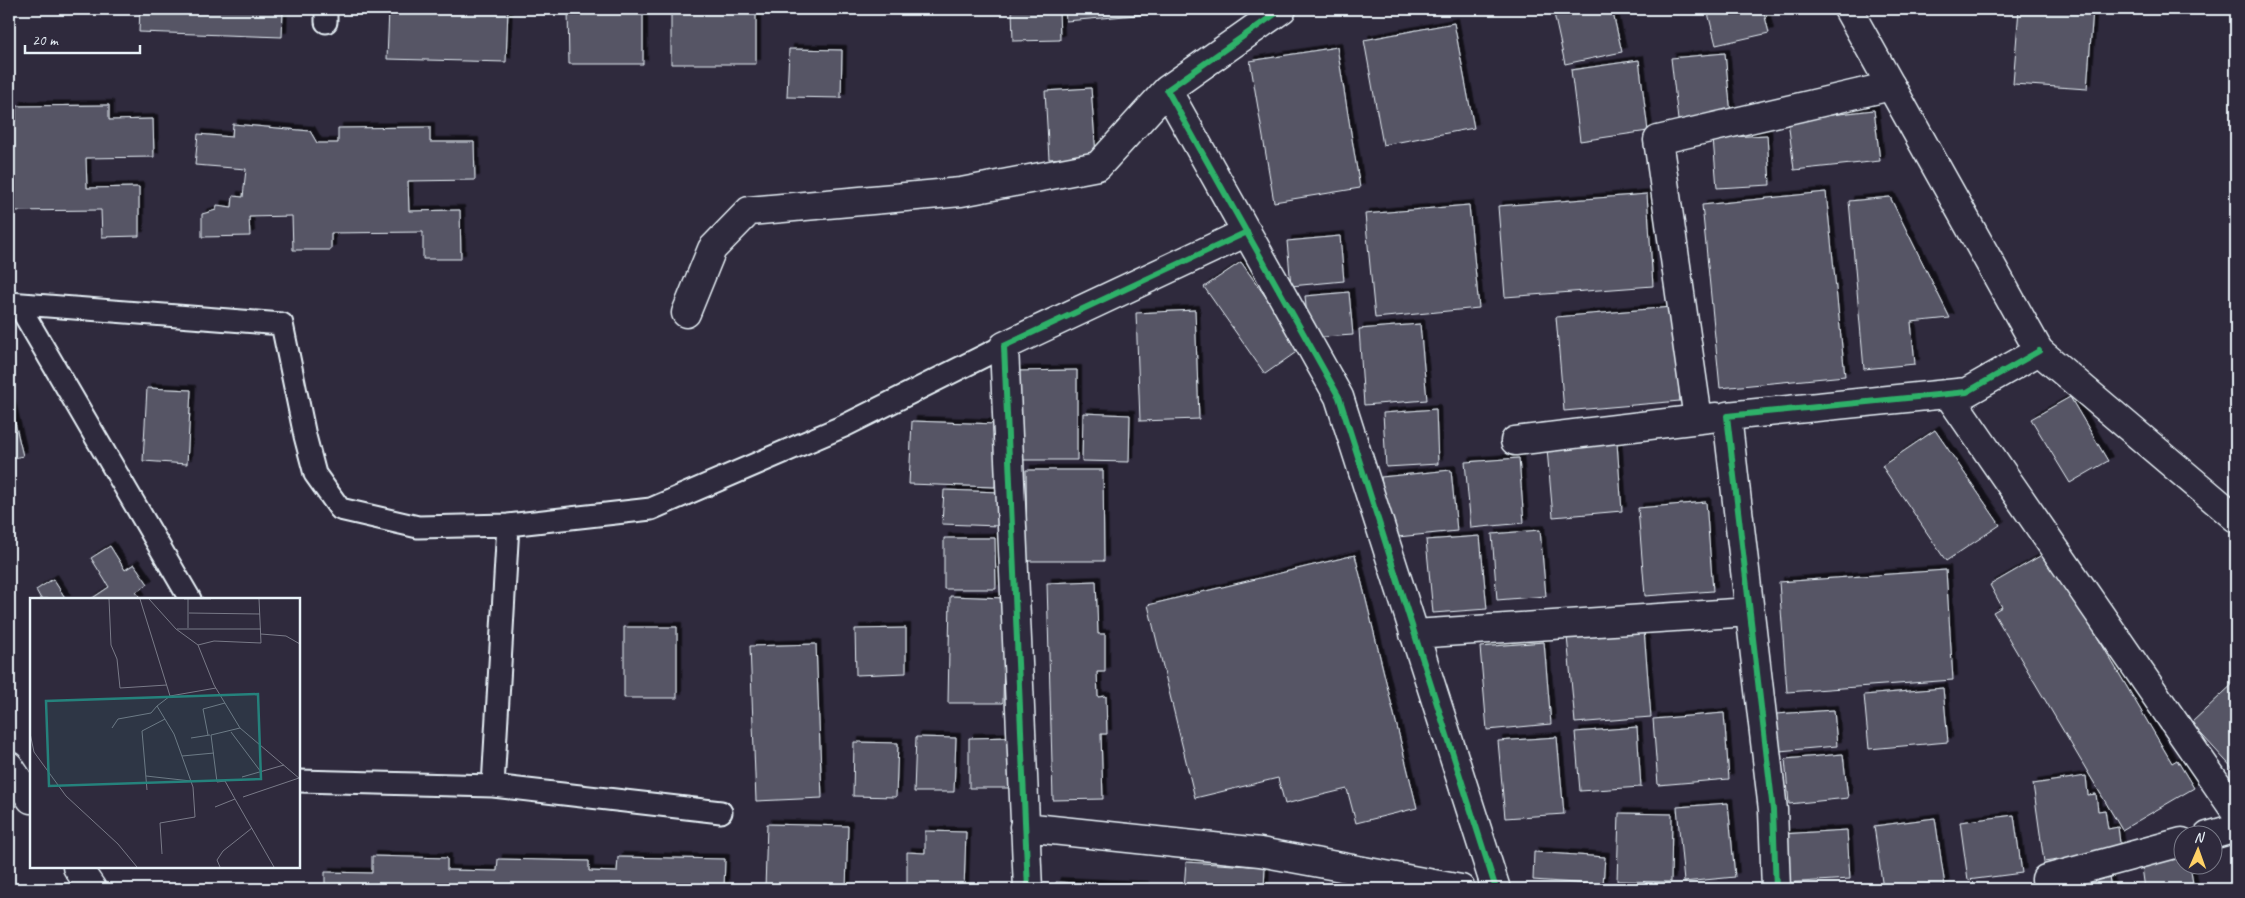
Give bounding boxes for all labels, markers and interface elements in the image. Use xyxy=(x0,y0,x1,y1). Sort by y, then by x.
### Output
scale bar xyxy=(25,22,140,54)
text: 20 m xyxy=(32,31,59,50)
inset map xyxy=(30,598,300,868)
north arrow xyxy=(2172,826,2222,876)
text: N xyxy=(2194,829,2205,846)

